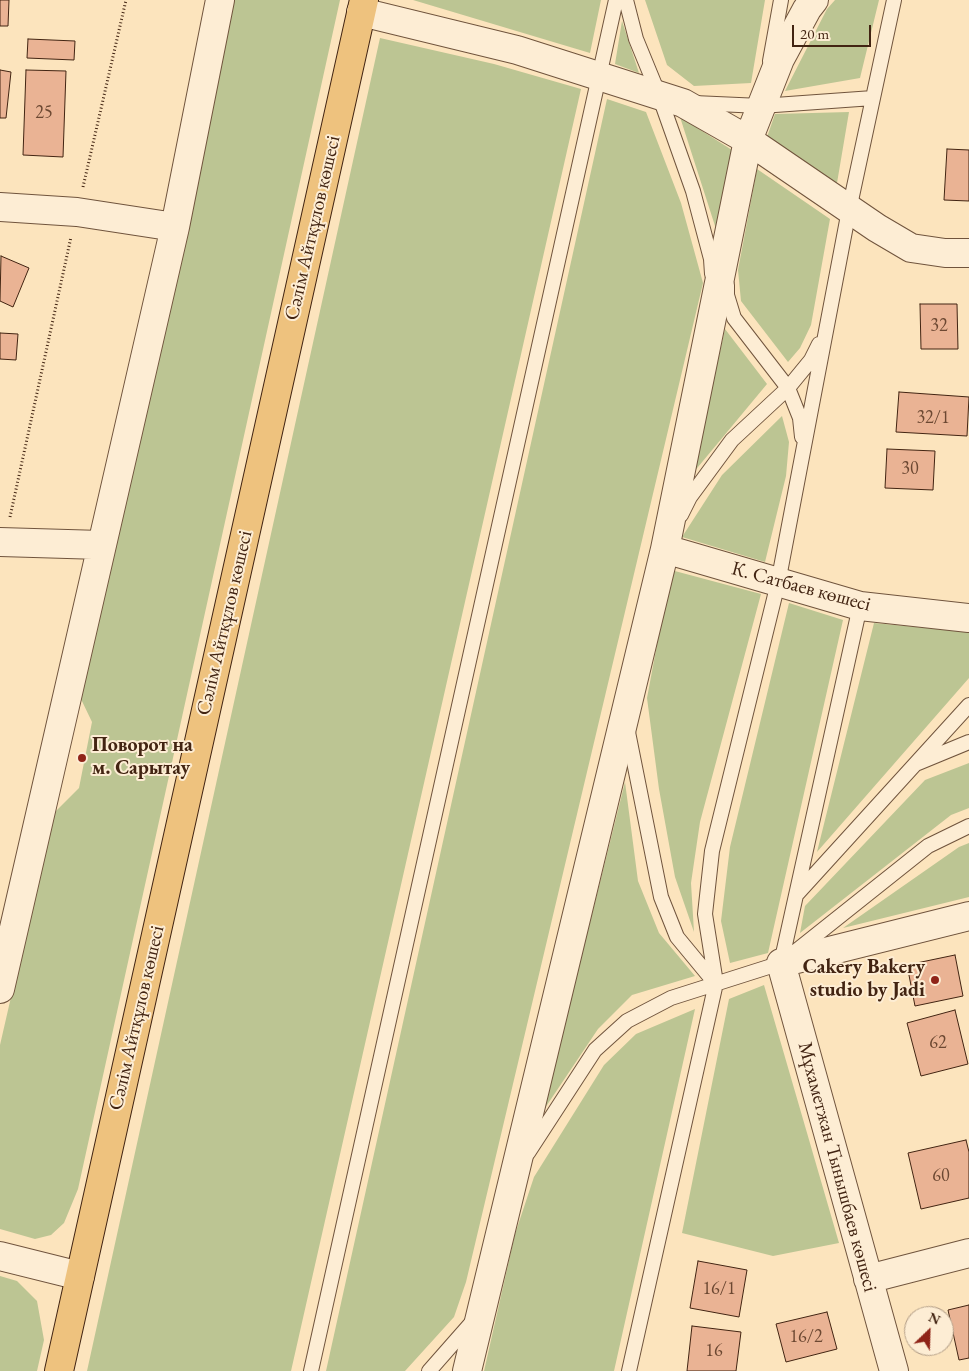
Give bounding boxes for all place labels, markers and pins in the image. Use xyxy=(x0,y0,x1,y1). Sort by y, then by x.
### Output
place label: Поворот на м. Сарытау xyxy=(92,734,193,781)
marker: Поворот на м. Сарытау xyxy=(76,752,88,764)
place label: Cakery Bakery studio by Jadi xyxy=(803,956,925,1003)
marker: Cakery Bakery studio by Jadi xyxy=(929,974,941,986)

